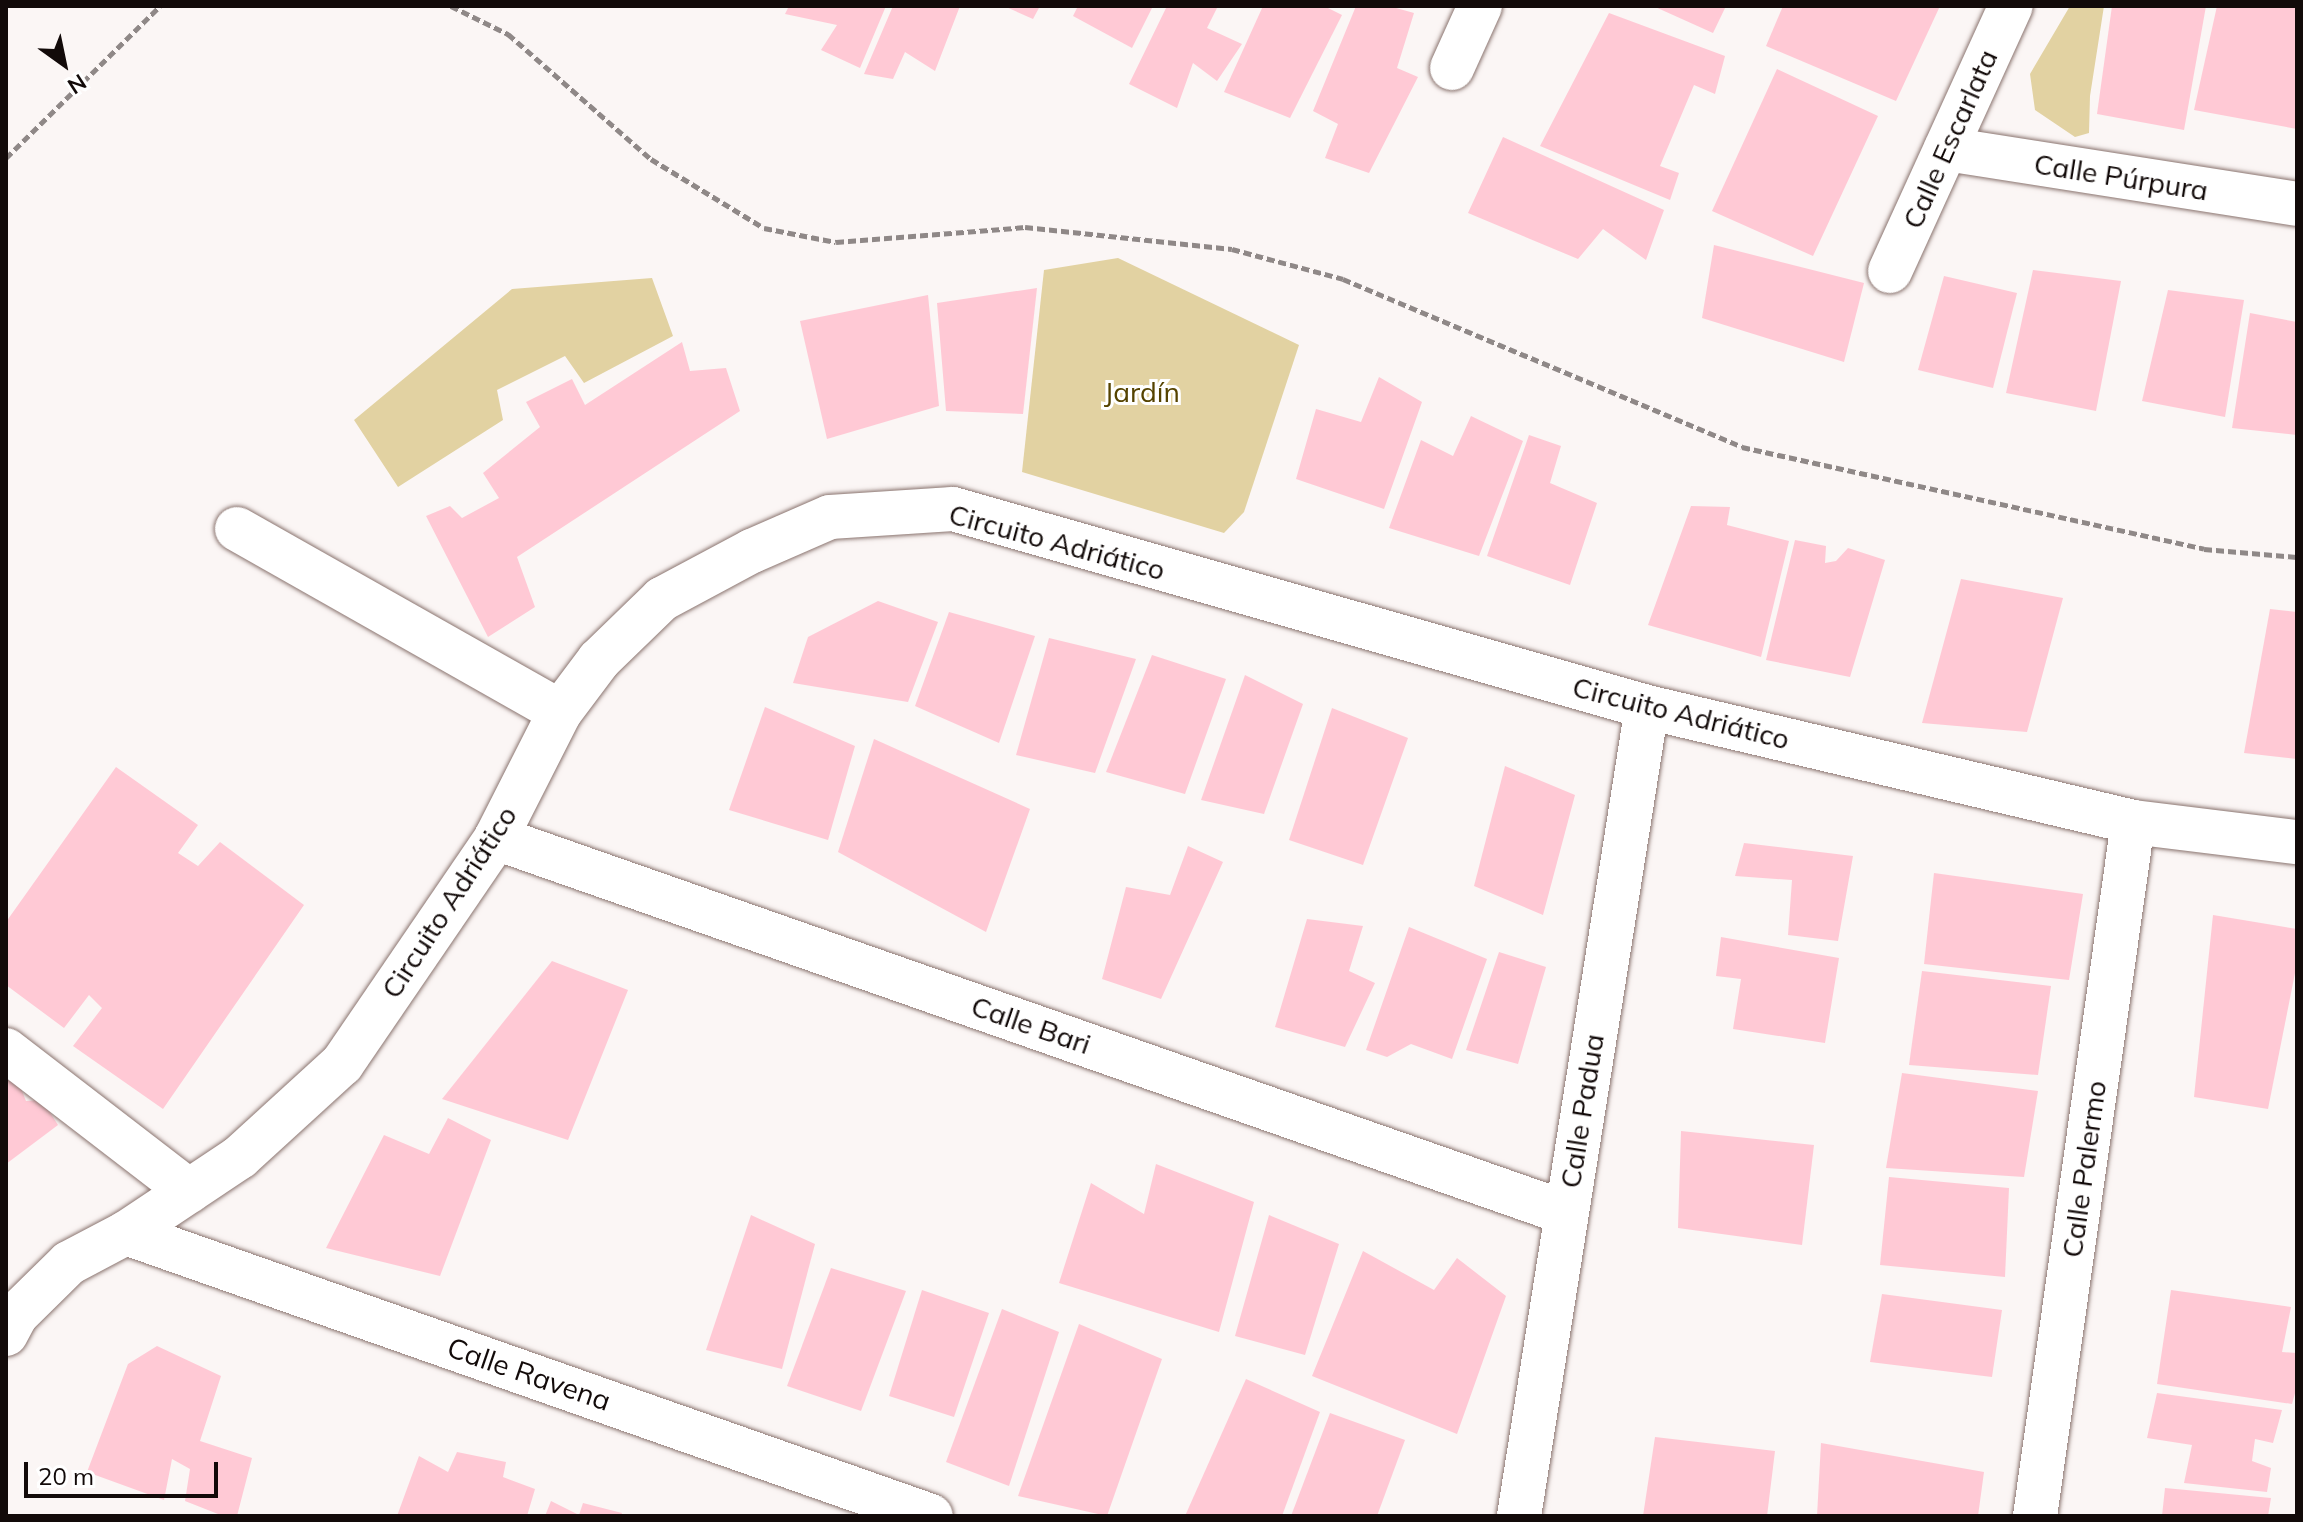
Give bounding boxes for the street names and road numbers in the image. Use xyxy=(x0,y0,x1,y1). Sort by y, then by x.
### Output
street label: Calle Escarlata xyxy=(1896,44,2004,234)
street label: Calle Púrpura xyxy=(2032,147,2210,207)
street label: Circuito Adriático xyxy=(945,497,1169,587)
street label: Circuito Adriático xyxy=(1569,670,1793,756)
street label: Circuito Adriático xyxy=(374,800,524,1004)
street label: Calle Bari xyxy=(967,989,1095,1061)
street label: Calle Padua xyxy=(1553,1032,1611,1190)
street label: Calle Palermo xyxy=(2055,1078,2113,1260)
street label: Calle Ravena xyxy=(443,1330,615,1418)

